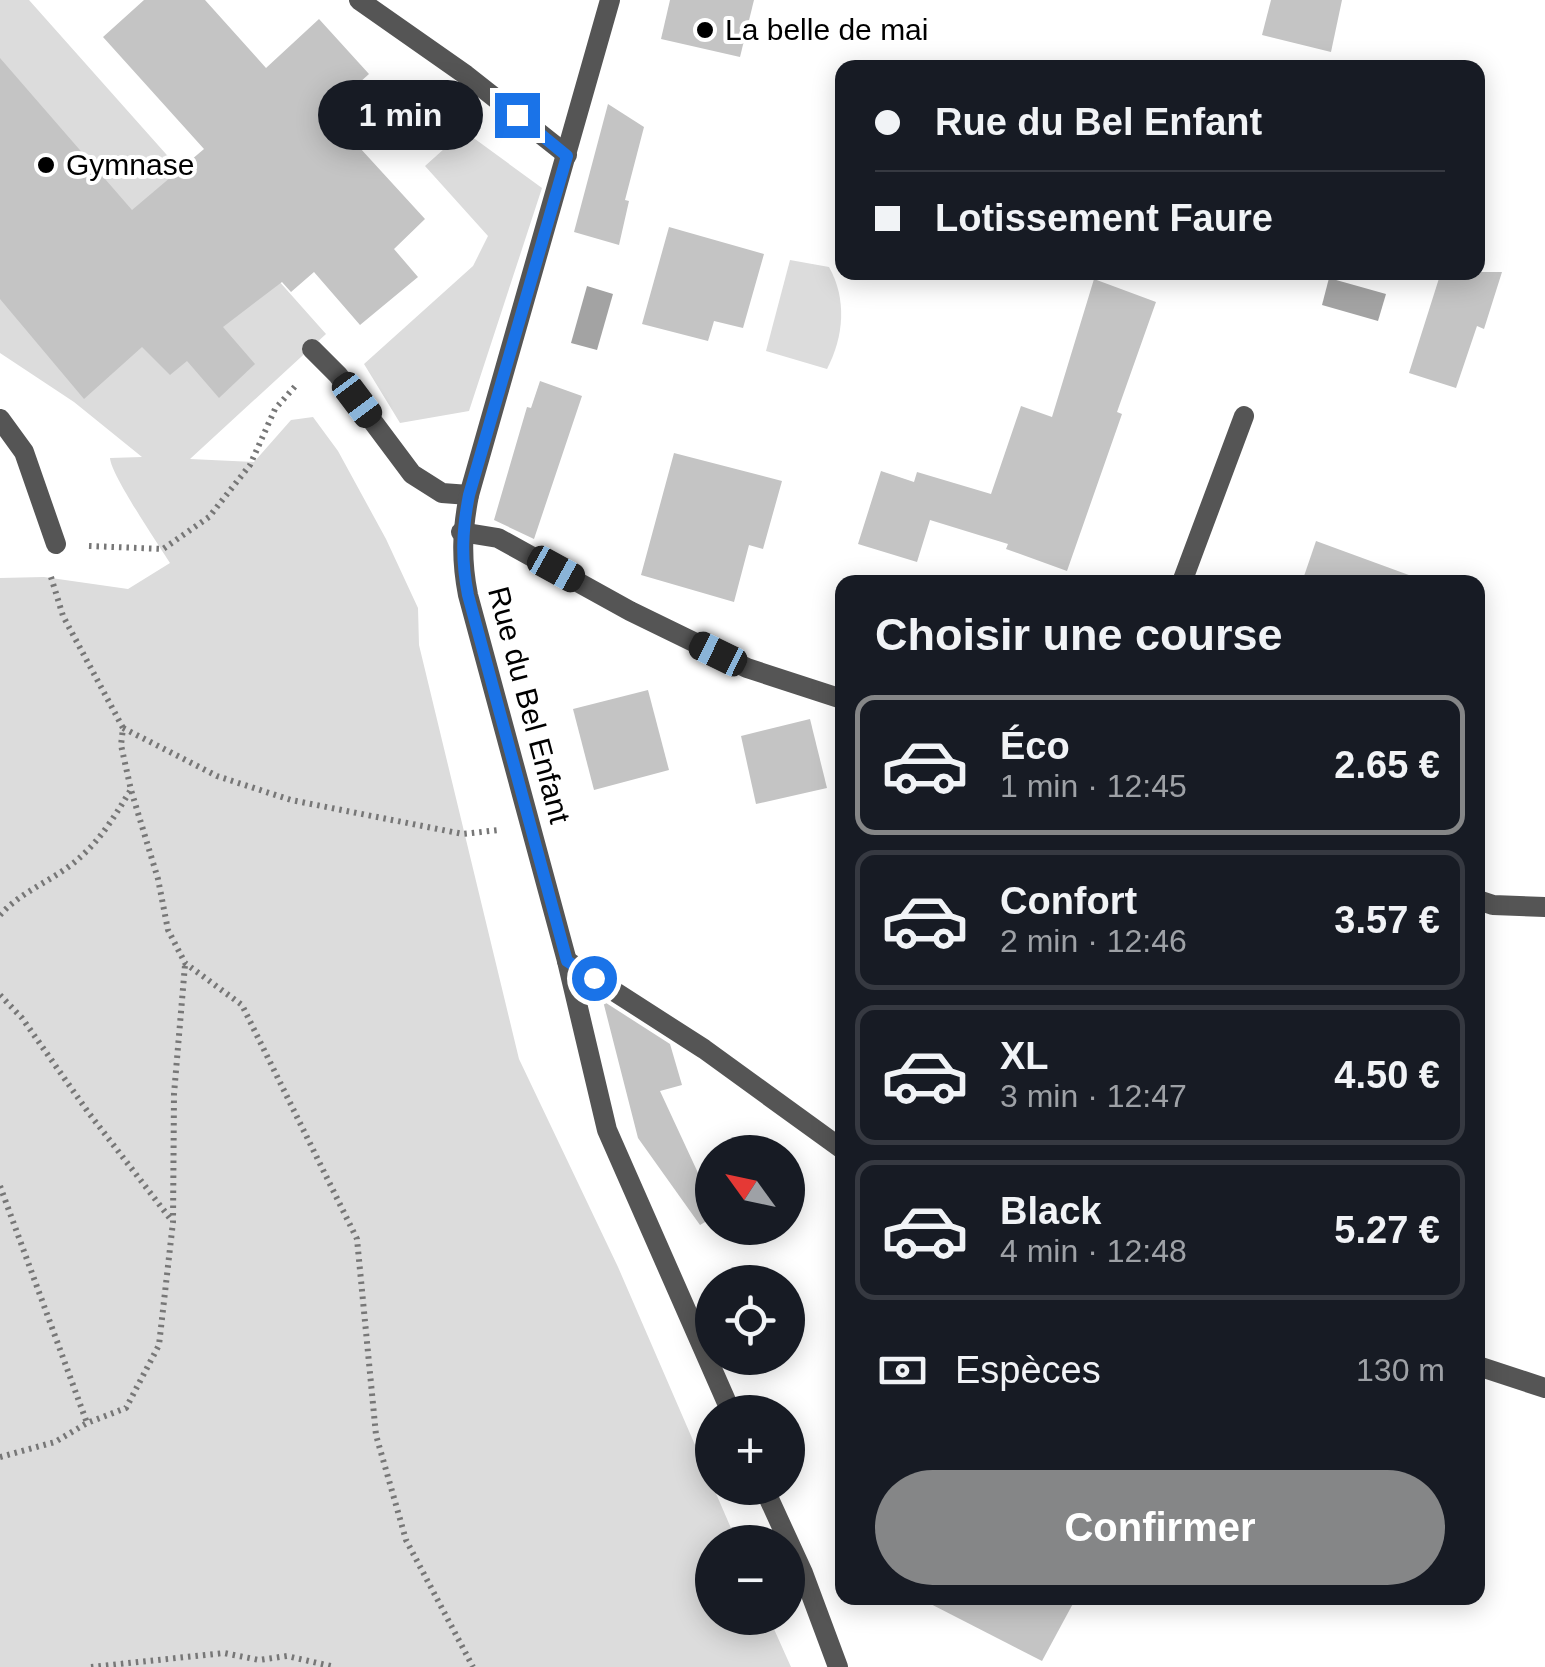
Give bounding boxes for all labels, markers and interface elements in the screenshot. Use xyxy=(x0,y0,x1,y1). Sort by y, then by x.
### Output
place label: La belle de mai xyxy=(725,13,928,46)
marker: La belle de mai xyxy=(694,19,716,41)
callout: 1 min xyxy=(317,80,482,150)
route end xyxy=(495,93,540,138)
text: 1 min xyxy=(359,97,442,133)
text: Rue du Bel Enfant xyxy=(935,101,1262,143)
place label: Gymnase xyxy=(66,148,194,181)
marker: Gymnase xyxy=(35,154,57,176)
text: Lotissement Faure xyxy=(935,197,1273,239)
car xyxy=(327,367,387,433)
car xyxy=(522,541,590,597)
street label: Rue du Bel Enfant xyxy=(482,583,577,827)
text: Choisir une course xyxy=(875,609,1283,660)
car xyxy=(684,627,752,681)
icon: car xyxy=(880,720,970,810)
text: Éco xyxy=(1000,725,1070,767)
text: 2.65 € xyxy=(1334,744,1440,786)
text: 1 min · 12:45 xyxy=(1000,768,1187,804)
icon: car xyxy=(880,875,970,965)
text: Confort xyxy=(1000,880,1137,922)
text: 3.57 € xyxy=(1334,899,1440,941)
text: 2 min · 12:46 xyxy=(1000,923,1187,959)
route start xyxy=(572,956,617,1001)
icon: car xyxy=(880,1030,970,1120)
text: XL xyxy=(1000,1035,1049,1077)
text: 4.50 € xyxy=(1334,1054,1440,1096)
text: 3 min · 12:47 xyxy=(1000,1078,1187,1114)
north arrow xyxy=(695,1135,805,1245)
map controls xyxy=(695,1135,805,1635)
icon: car xyxy=(880,1185,970,1275)
text: Black xyxy=(1000,1190,1101,1232)
text: 5.27 € xyxy=(1334,1209,1440,1251)
text: 4 min · 12:48 xyxy=(1000,1233,1187,1269)
button: locate xyxy=(695,1265,805,1375)
icon: cash xyxy=(875,1343,930,1398)
text: Espèces xyxy=(955,1349,1101,1391)
text: 130 m xyxy=(1356,1352,1445,1388)
button: + xyxy=(695,1395,805,1505)
button: Confirmer xyxy=(875,1470,1445,1585)
button: − xyxy=(695,1525,805,1635)

